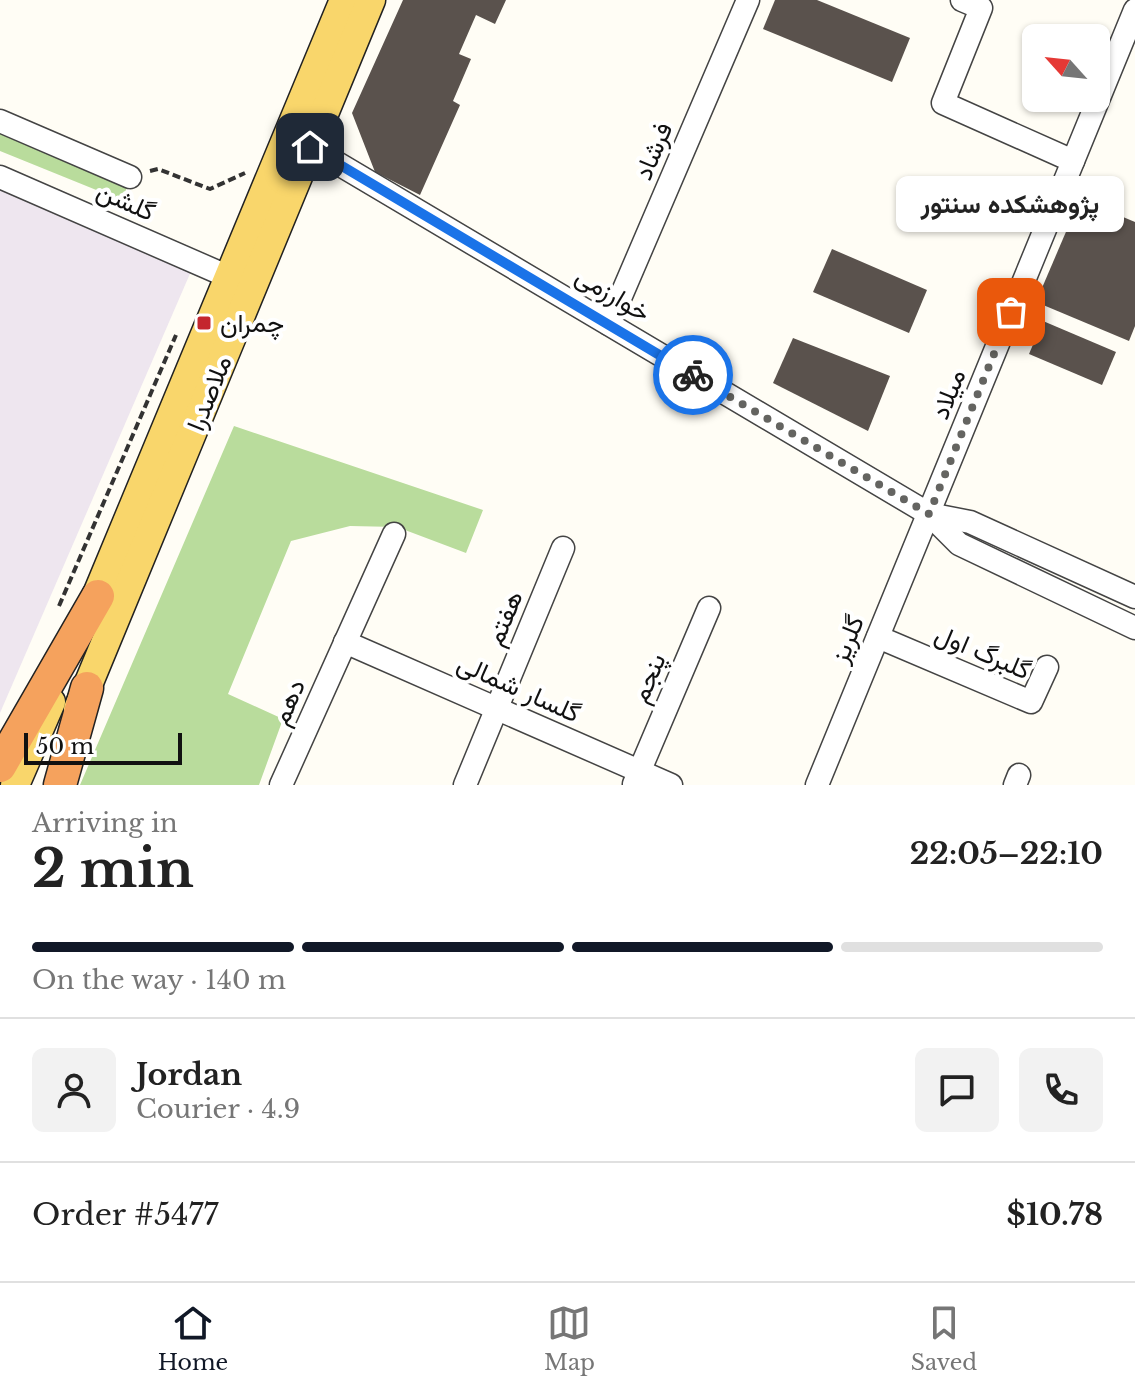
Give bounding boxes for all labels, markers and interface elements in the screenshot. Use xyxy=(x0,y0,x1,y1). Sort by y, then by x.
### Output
north arrow xyxy=(1022,24,1110,112)
map controls xyxy=(1022,24,1110,112)
pin xyxy=(276,113,344,181)
street label: فرشاد xyxy=(627,117,679,185)
icon: home xyxy=(288,125,332,169)
street label: گلشن xyxy=(92,174,160,228)
callout: پژوهشکده سنتور xyxy=(897,176,1125,232)
text: پژوهشکده سنتور xyxy=(921,188,1099,220)
street label: خوارزمی xyxy=(570,259,656,329)
pin xyxy=(977,278,1045,346)
icon: bag xyxy=(989,290,1033,334)
place label: چمران xyxy=(220,307,284,341)
marker: چمران xyxy=(195,314,213,332)
courier xyxy=(653,335,733,415)
street label: ملاصدرا xyxy=(180,351,238,435)
icon: bike xyxy=(671,353,715,397)
street label: میلاد xyxy=(924,364,972,424)
street label: هفتم xyxy=(478,586,531,651)
street label: گلریز xyxy=(823,610,871,669)
street label: گلبرگ اول xyxy=(930,618,1036,686)
street label: گلسار شمالی xyxy=(452,647,586,729)
street label: پنجم xyxy=(623,648,675,709)
street label: دهم xyxy=(264,674,313,730)
scale bar xyxy=(24,729,182,765)
text: 50 m xyxy=(36,733,94,760)
text: Arriving in xyxy=(32,807,178,839)
text: 22:05–22:10 xyxy=(910,835,1103,872)
text: 2 min xyxy=(32,837,194,901)
text: On the way · 140 m xyxy=(32,964,286,996)
button: person xyxy=(32,1048,116,1132)
button: chat xyxy=(915,1048,999,1132)
button: phone xyxy=(1019,1048,1103,1132)
text: Jordan xyxy=(136,1056,242,1093)
text: Courier · 4.9 xyxy=(136,1093,300,1125)
text: Order #5477 xyxy=(32,1196,219,1233)
text: $10.78 xyxy=(1007,1196,1103,1233)
tab: Home xyxy=(158,1301,228,1376)
tab: Map xyxy=(544,1301,595,1376)
tab: Saved xyxy=(911,1301,977,1376)

